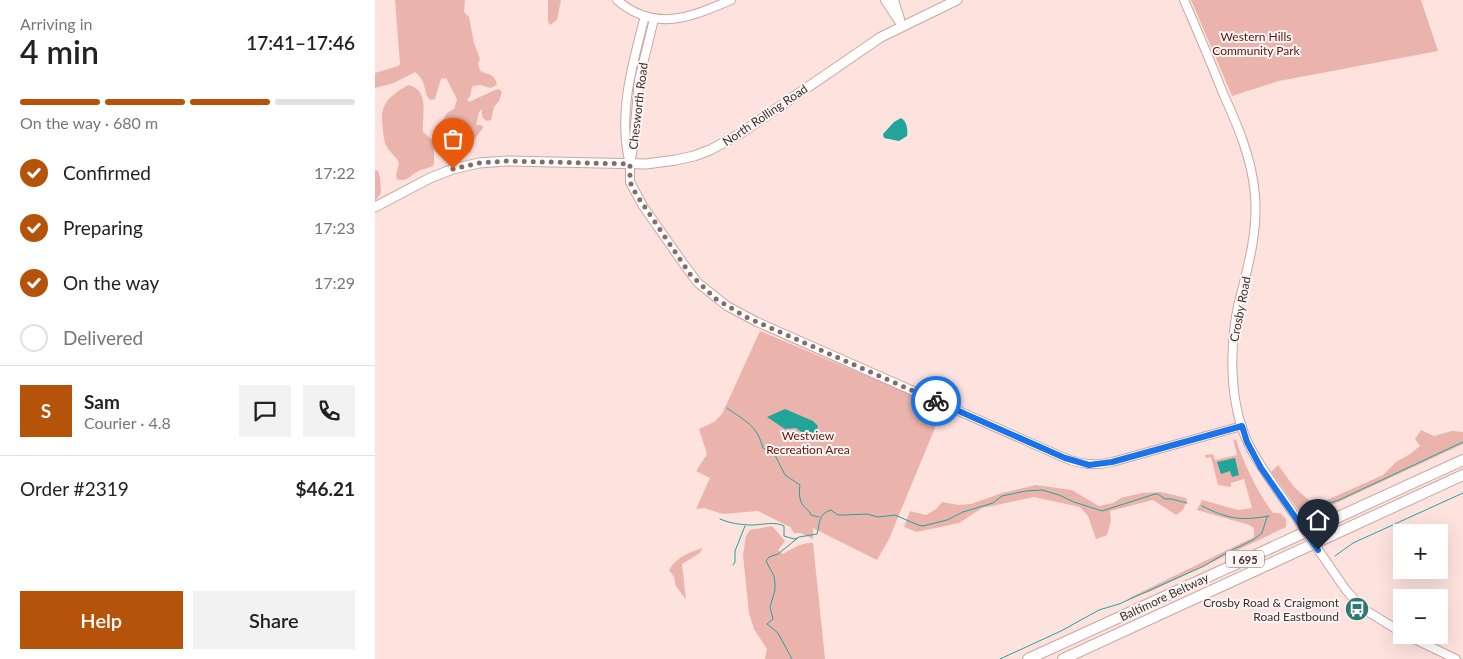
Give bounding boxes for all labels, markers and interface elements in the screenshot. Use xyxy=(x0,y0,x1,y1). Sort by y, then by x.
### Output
text: Arriving in xyxy=(20,14,93,33)
park label: Western Hills Community Park xyxy=(1212,29,1301,58)
text: 17:41–17:46 xyxy=(246,31,355,54)
text: 4 min xyxy=(20,32,99,71)
street label: Chesworth Road xyxy=(625,62,651,150)
street label: North Rolling Road xyxy=(720,81,810,149)
text: On the way · 680 m xyxy=(20,113,158,132)
pin xyxy=(432,118,474,169)
icon: bag xyxy=(439,125,467,153)
icon: check xyxy=(20,159,48,187)
text: Confirmed xyxy=(63,161,151,184)
text: 17:22 xyxy=(314,163,355,182)
icon: check xyxy=(20,214,48,242)
text: Preparing xyxy=(63,216,143,239)
text: 17:23 xyxy=(314,218,355,237)
icon: check xyxy=(20,269,48,297)
text: On the way xyxy=(63,271,159,294)
text: 17:29 xyxy=(314,273,355,292)
street label: Crosby Road xyxy=(1226,275,1254,343)
text: Delivered xyxy=(63,326,143,349)
courier xyxy=(911,376,961,426)
button: chat xyxy=(239,385,291,437)
button: phone xyxy=(303,385,355,437)
icon: bike xyxy=(922,387,950,415)
text: Sam xyxy=(84,390,120,413)
text: S xyxy=(41,399,51,422)
text: Courier · 4.8 xyxy=(84,413,171,432)
park label: Westview Recreation Area xyxy=(766,428,850,457)
text: Order #2319 xyxy=(20,477,129,500)
text: $46.21 xyxy=(295,477,355,500)
pin xyxy=(1297,499,1339,550)
icon: home xyxy=(1304,506,1332,534)
map controls xyxy=(1393,524,1448,644)
button: + xyxy=(1393,524,1448,579)
road number: I 695 xyxy=(1226,550,1264,568)
street label: Baltimore Beltway xyxy=(1117,569,1212,624)
button: − xyxy=(1393,589,1448,644)
button: Help xyxy=(20,591,183,649)
button: Share xyxy=(193,591,355,649)
place label: Crosby Road & Craigmont Road Eastbound xyxy=(1203,595,1340,624)
bus stop icon: Crosby Road & Craigmont Road Eastbound xyxy=(1344,596,1370,622)

